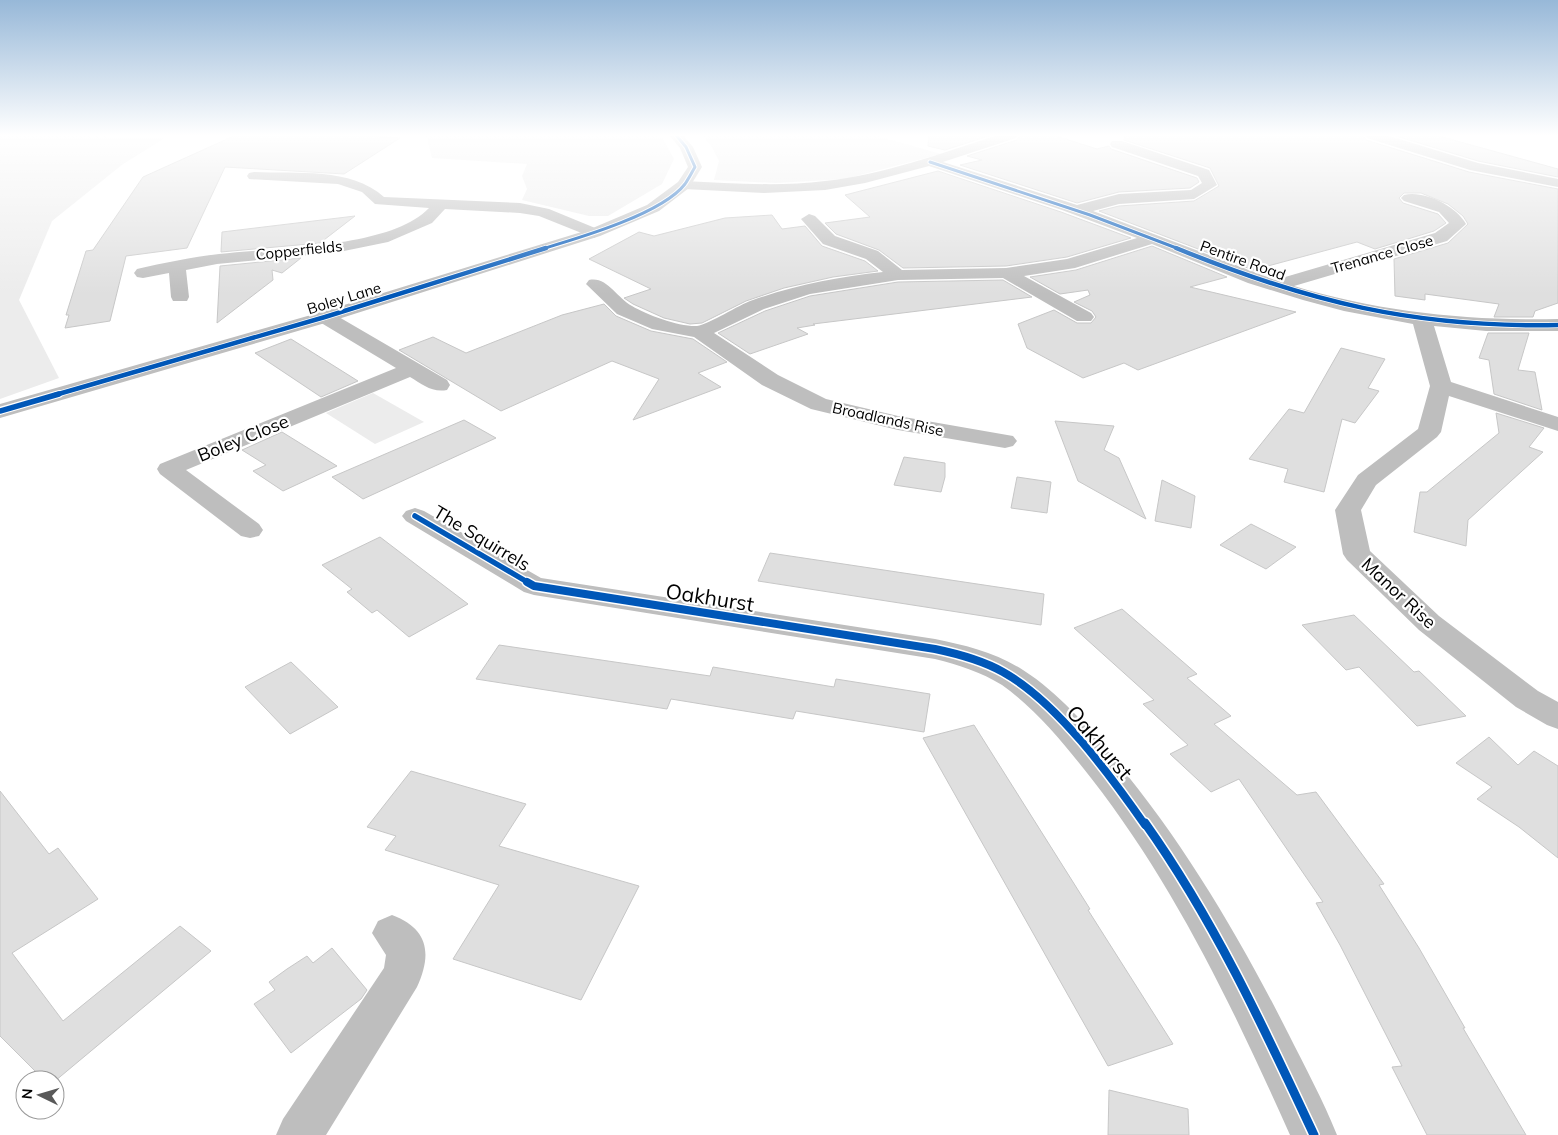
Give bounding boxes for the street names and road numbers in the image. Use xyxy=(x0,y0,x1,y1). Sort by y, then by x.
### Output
street label: Trenance Close xyxy=(1329,230,1435,278)
street label: Copperfields xyxy=(255,236,343,264)
street label: Pentire Road xyxy=(1198,236,1288,284)
street label: Boley Lane xyxy=(305,278,383,318)
street label: Broadlands Rise xyxy=(831,398,945,440)
street label: Boley Close xyxy=(194,409,292,467)
street label: The Squirrels xyxy=(430,500,535,576)
street label: Manor Rise xyxy=(1357,553,1441,633)
street label: Oakhurst xyxy=(664,577,756,617)
street label: Oakhurst xyxy=(1061,699,1139,785)

